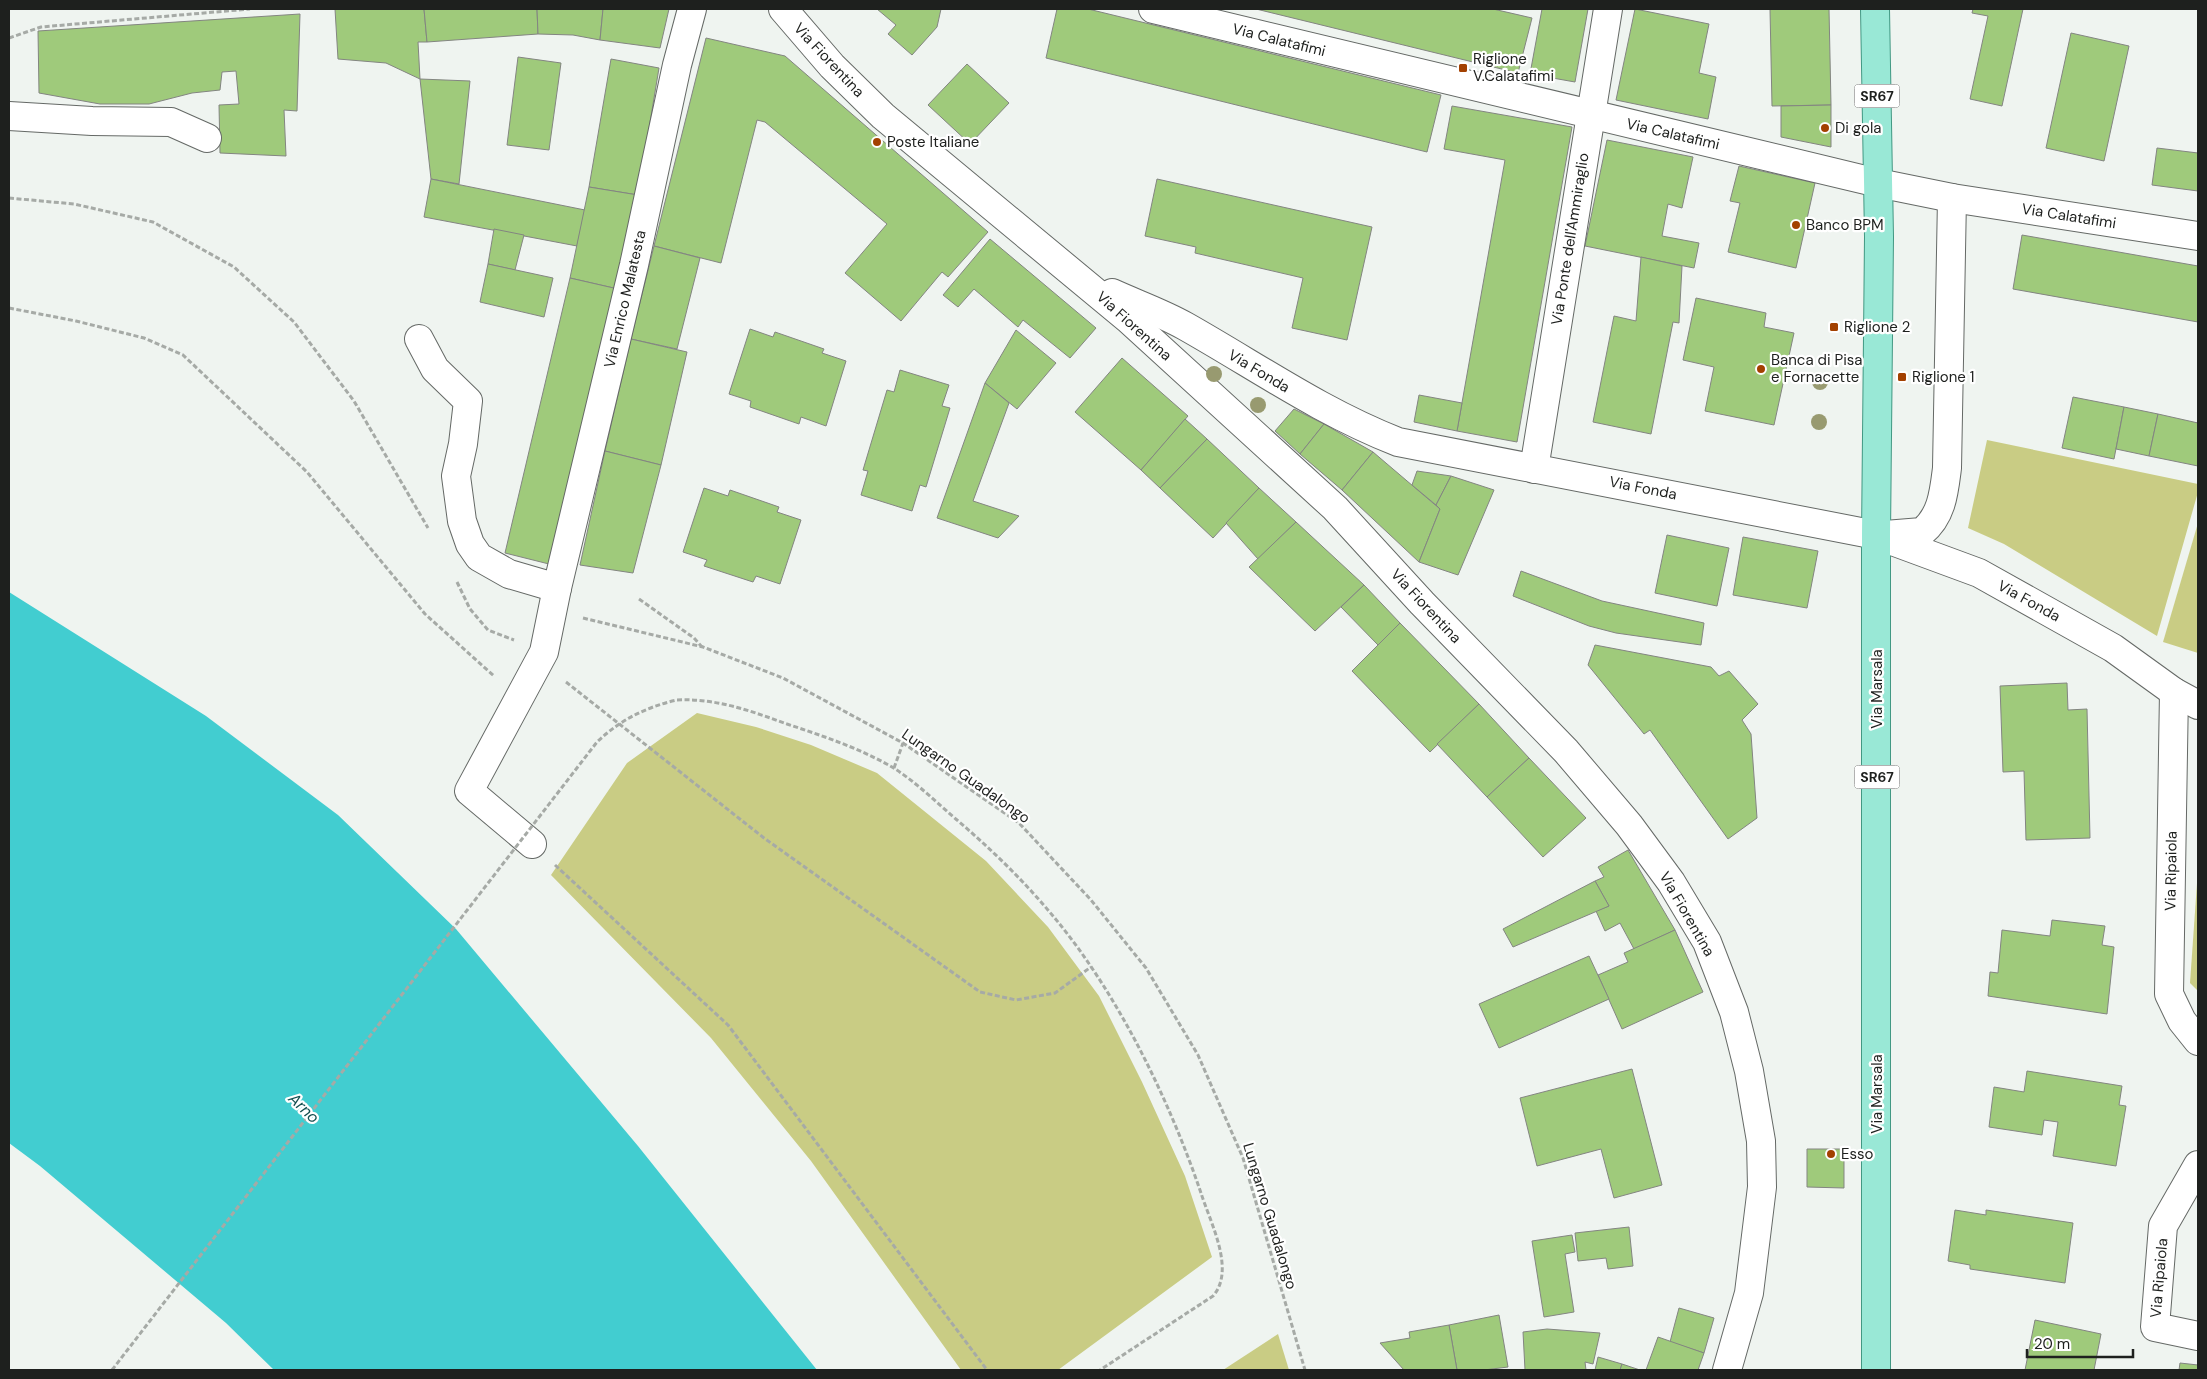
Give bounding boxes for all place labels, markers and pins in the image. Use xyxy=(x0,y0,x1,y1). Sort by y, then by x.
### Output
place label: Riglione V.Calatafimi xyxy=(1473,49,1554,86)
marker: Riglione V.Calatafimi xyxy=(1457,62,1469,74)
place label: Di gola xyxy=(1835,118,1881,138)
marker: Di gola xyxy=(1819,122,1831,134)
place label: Poste Italiane xyxy=(887,132,979,152)
marker: Poste Italiane xyxy=(871,136,883,148)
place label: Banco BPM xyxy=(1806,215,1884,235)
marker: Banco BPM xyxy=(1790,219,1802,231)
place label: Riglione 2 xyxy=(1844,317,1910,337)
marker: Riglione 2 xyxy=(1828,321,1840,333)
place label: Banca di Pisa e Fornacette xyxy=(1771,350,1863,387)
marker: Banca di Pisa e Fornacette xyxy=(1755,363,1767,375)
place label: Riglione 1 xyxy=(1912,367,1975,387)
marker: Riglione 1 xyxy=(1896,371,1908,383)
place label: Esso xyxy=(1841,1144,1874,1164)
marker: Esso xyxy=(1825,1148,1837,1160)

